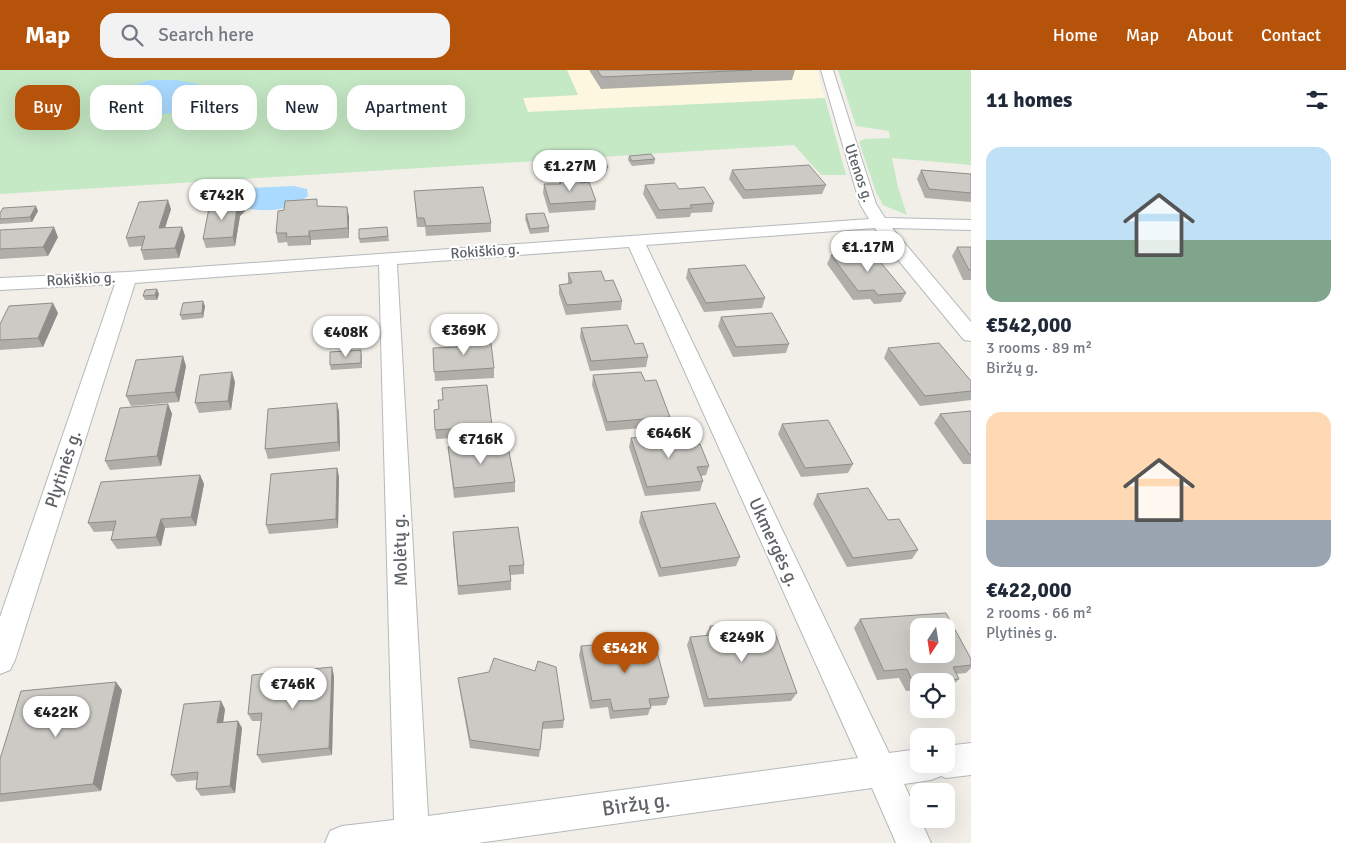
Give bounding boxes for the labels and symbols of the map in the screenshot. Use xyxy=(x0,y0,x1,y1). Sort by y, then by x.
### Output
street label: Utenos g. xyxy=(841,142,877,205)
pin: €1.27M xyxy=(529,150,611,192)
pin: €742K xyxy=(187,178,257,221)
pin: €1.17M xyxy=(827,230,909,273)
street label: Rokiškio g. xyxy=(450,240,520,262)
street label: Rokiškio g. xyxy=(46,268,116,290)
pin: €369K xyxy=(429,314,499,356)
pin: €408K xyxy=(311,316,381,358)
pin: €646K xyxy=(634,416,704,459)
pin: €716K xyxy=(446,422,516,465)
street label: Plytinės g. xyxy=(40,427,86,511)
street label: Ukmergės g. xyxy=(744,494,804,590)
street label: Molėtų g. xyxy=(388,513,412,587)
north arrow xyxy=(910,618,955,662)
pin: €249K xyxy=(707,620,777,663)
pin: €542K xyxy=(590,632,660,674)
pin: €746K xyxy=(258,668,328,710)
pin: €422K xyxy=(21,696,91,738)
street label: Biržų g. xyxy=(600,786,672,822)

